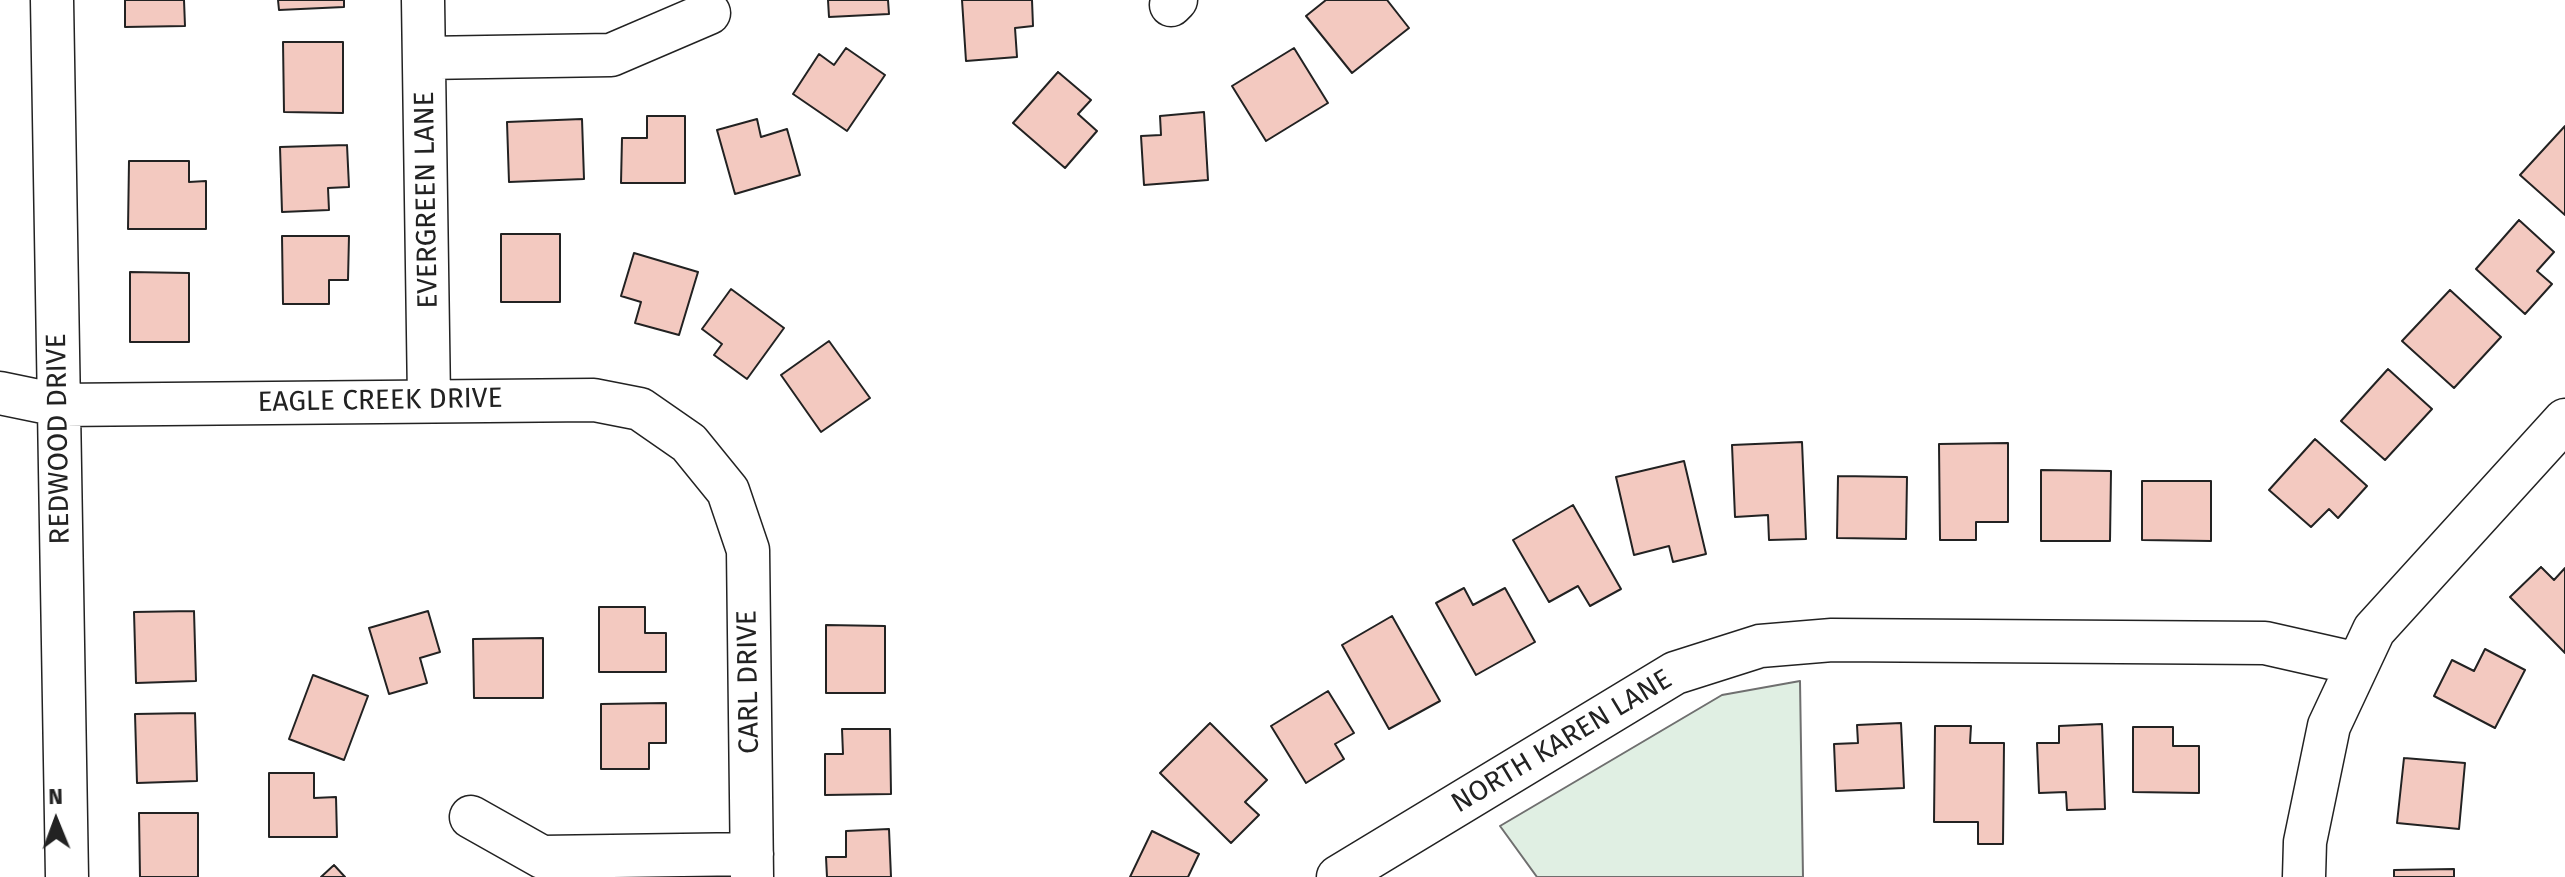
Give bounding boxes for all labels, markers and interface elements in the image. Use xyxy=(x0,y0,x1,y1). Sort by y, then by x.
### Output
street label: EVERGREEN LANE xyxy=(408,91,446,309)
street label: REDWOOD DRIVE xyxy=(40,333,78,545)
street label: EAGLE CREEK DRIVE xyxy=(257,382,503,420)
street label: CARL DRIVE xyxy=(731,610,767,754)
street label: NORTH KAREN LANE xyxy=(1446,663,1678,821)
north arrow xyxy=(16,781,96,861)
text: N xyxy=(48,783,63,810)

